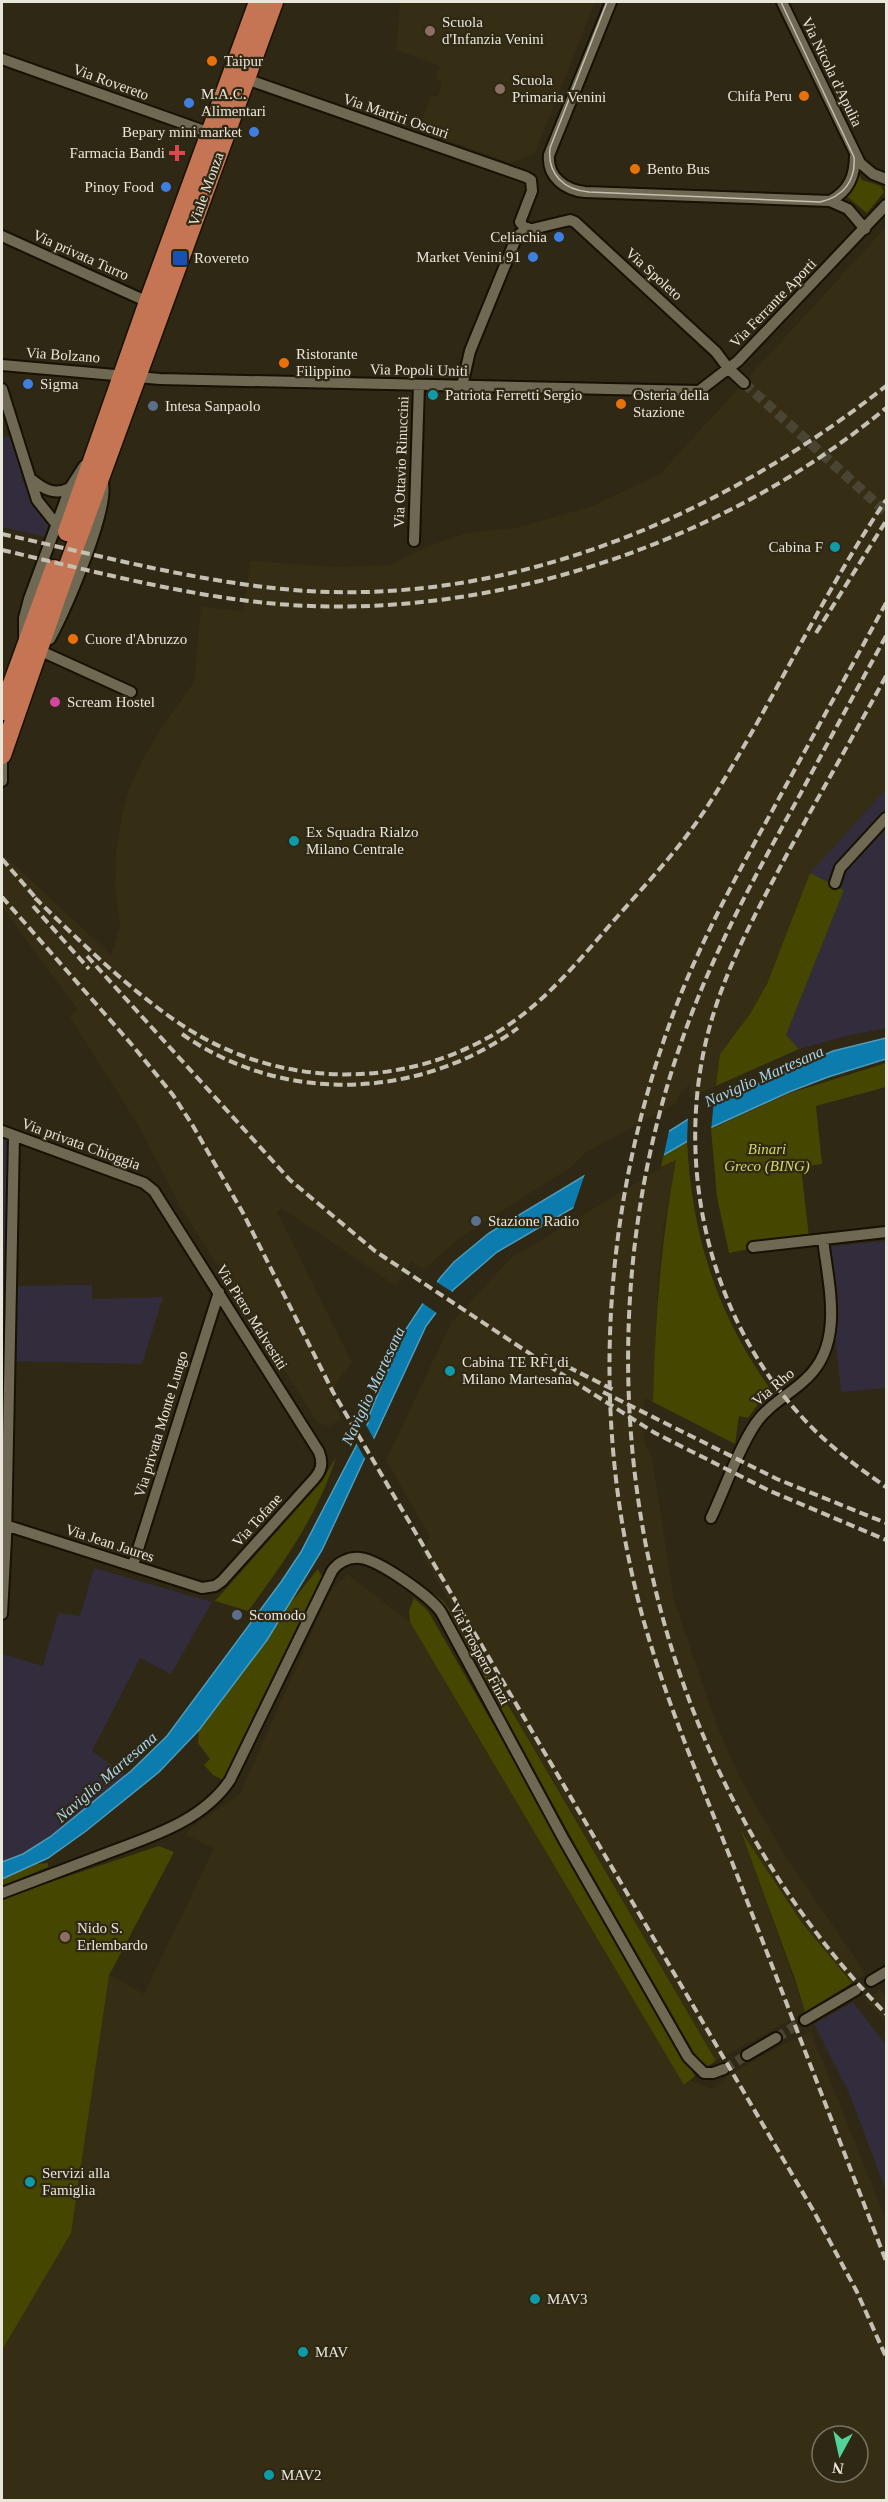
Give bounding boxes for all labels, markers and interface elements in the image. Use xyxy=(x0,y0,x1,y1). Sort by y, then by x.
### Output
place label: Scuola d'Infanzia Venini xyxy=(442,14,544,47)
street label: Via Nicola d'Apulia xyxy=(799,15,865,129)
marker: Scuola d'Infanzia Venini xyxy=(423,24,437,38)
place label: Taipur xyxy=(224,53,263,69)
marker: Taipur xyxy=(205,54,219,68)
street label: Via Rovereto xyxy=(71,61,151,103)
place label: Scuola Primaria Venini xyxy=(512,72,606,105)
marker: Scuola Primaria Venini xyxy=(493,82,507,96)
place label: M.A.C. Alimentari xyxy=(201,86,266,119)
place label: Chifa Peru xyxy=(727,88,792,104)
marker: Chifa Peru xyxy=(797,89,811,103)
street label: Via Martiri Oscuri xyxy=(341,90,451,142)
marker: M.A.C. Alimentari xyxy=(182,96,196,110)
place label: Bepary mini market xyxy=(122,124,243,140)
marker: Bepary mini market xyxy=(247,125,261,139)
place label: Farmacia Bandi xyxy=(70,145,165,161)
marker: Farmacia Bandi xyxy=(170,146,184,160)
street label: Viale Monza xyxy=(185,150,227,228)
place label: Bento Bus xyxy=(647,161,710,177)
marker: Bento Bus xyxy=(628,162,642,176)
place label: Pinoy Food xyxy=(84,179,154,195)
marker: Pinoy Food xyxy=(159,180,173,194)
street label: Via privata Turro xyxy=(31,227,131,283)
place label: Celiachia xyxy=(490,229,547,245)
marker: Celiachia xyxy=(552,230,566,244)
street label: Via Spoleto xyxy=(623,245,685,303)
marker: Rovereto xyxy=(171,249,189,267)
place label: Market Venini 91 xyxy=(416,249,521,265)
place label: Rovereto xyxy=(194,250,249,266)
marker: Market Venini 91 xyxy=(526,250,540,264)
street label: Via Ferrante Aporti xyxy=(727,256,819,350)
street label: Via Bolzano xyxy=(25,344,101,366)
place label: Ristorante Filippino xyxy=(296,346,358,379)
marker: Ristorante Filippino xyxy=(277,356,291,370)
street label: Via Popoli Uniti xyxy=(370,361,468,379)
place label: Sigma xyxy=(40,376,79,392)
marker: Sigma xyxy=(21,377,35,391)
place label: Patriota Ferretti Sergio xyxy=(445,387,582,403)
place label: Osteria della Stazione xyxy=(633,387,710,420)
marker: Patriota Ferretti Sergio xyxy=(426,388,440,402)
street label: Via Ottavio Rinuccini xyxy=(391,396,411,528)
marker: Osteria della Stazione xyxy=(614,397,628,411)
place label: Intesa Sanpaolo xyxy=(165,398,260,414)
marker: Intesa Sanpaolo xyxy=(146,399,160,413)
place label: Cabina F xyxy=(768,539,823,555)
marker: Cabina F xyxy=(828,540,842,554)
place label: Cuore d'Abruzzo xyxy=(85,631,187,647)
marker: Cuore d'Abruzzo xyxy=(66,632,80,646)
place label: Scream Hostel xyxy=(67,694,155,710)
marker: Scream Hostel xyxy=(48,695,62,709)
place label: Ex Squadra Rialzo Milano Centrale xyxy=(306,824,418,857)
marker: Ex Squadra Rialzo Milano Centrale xyxy=(287,834,301,848)
water label: Naviglio Martesana xyxy=(701,1042,827,1111)
street label: Via privata Chioggia xyxy=(20,1115,143,1173)
park label: Binari Greco (BING) xyxy=(724,1141,810,1175)
place label: Stazione Radio xyxy=(488,1213,579,1229)
marker: Stazione Radio xyxy=(469,1214,483,1228)
street label: Via Piero Malvestiti xyxy=(213,1262,291,1372)
water label: Naviglio Martesana xyxy=(338,1324,409,1449)
street label: Via privata Monte Lungo xyxy=(131,1349,191,1499)
place label: Cabina TE RFI di Milano Martesana xyxy=(462,1354,572,1387)
marker: Cabina TE RFI di Milano Martesana xyxy=(443,1364,457,1378)
street label: Via Rho xyxy=(749,1365,797,1409)
street label: Via Tofane xyxy=(229,1490,285,1550)
street label: Via Jean Jaures xyxy=(64,1521,157,1565)
street label: Via Prospero Finzi xyxy=(447,1601,513,1707)
place label: Scomodo xyxy=(249,1607,306,1623)
marker: Scomodo xyxy=(230,1608,244,1622)
water label: Naviglio Martesana xyxy=(51,1728,161,1827)
place label: Nido S. Erlembardo xyxy=(77,1920,148,1953)
marker: Nido S. Erlembardo xyxy=(58,1930,72,1944)
place label: Servizi alla Famiglia xyxy=(42,2165,110,2198)
marker: Servizi alla Famiglia xyxy=(23,2175,37,2189)
place label: MAV3 xyxy=(547,2291,588,2307)
marker: MAV3 xyxy=(528,2292,542,2306)
place label: MAV xyxy=(315,2344,348,2360)
marker: MAV xyxy=(296,2345,310,2359)
north arrow xyxy=(810,2424,870,2484)
text: N xyxy=(831,2459,845,2478)
place label: MAV2 xyxy=(281,2467,322,2483)
marker: MAV2 xyxy=(262,2468,276,2482)

